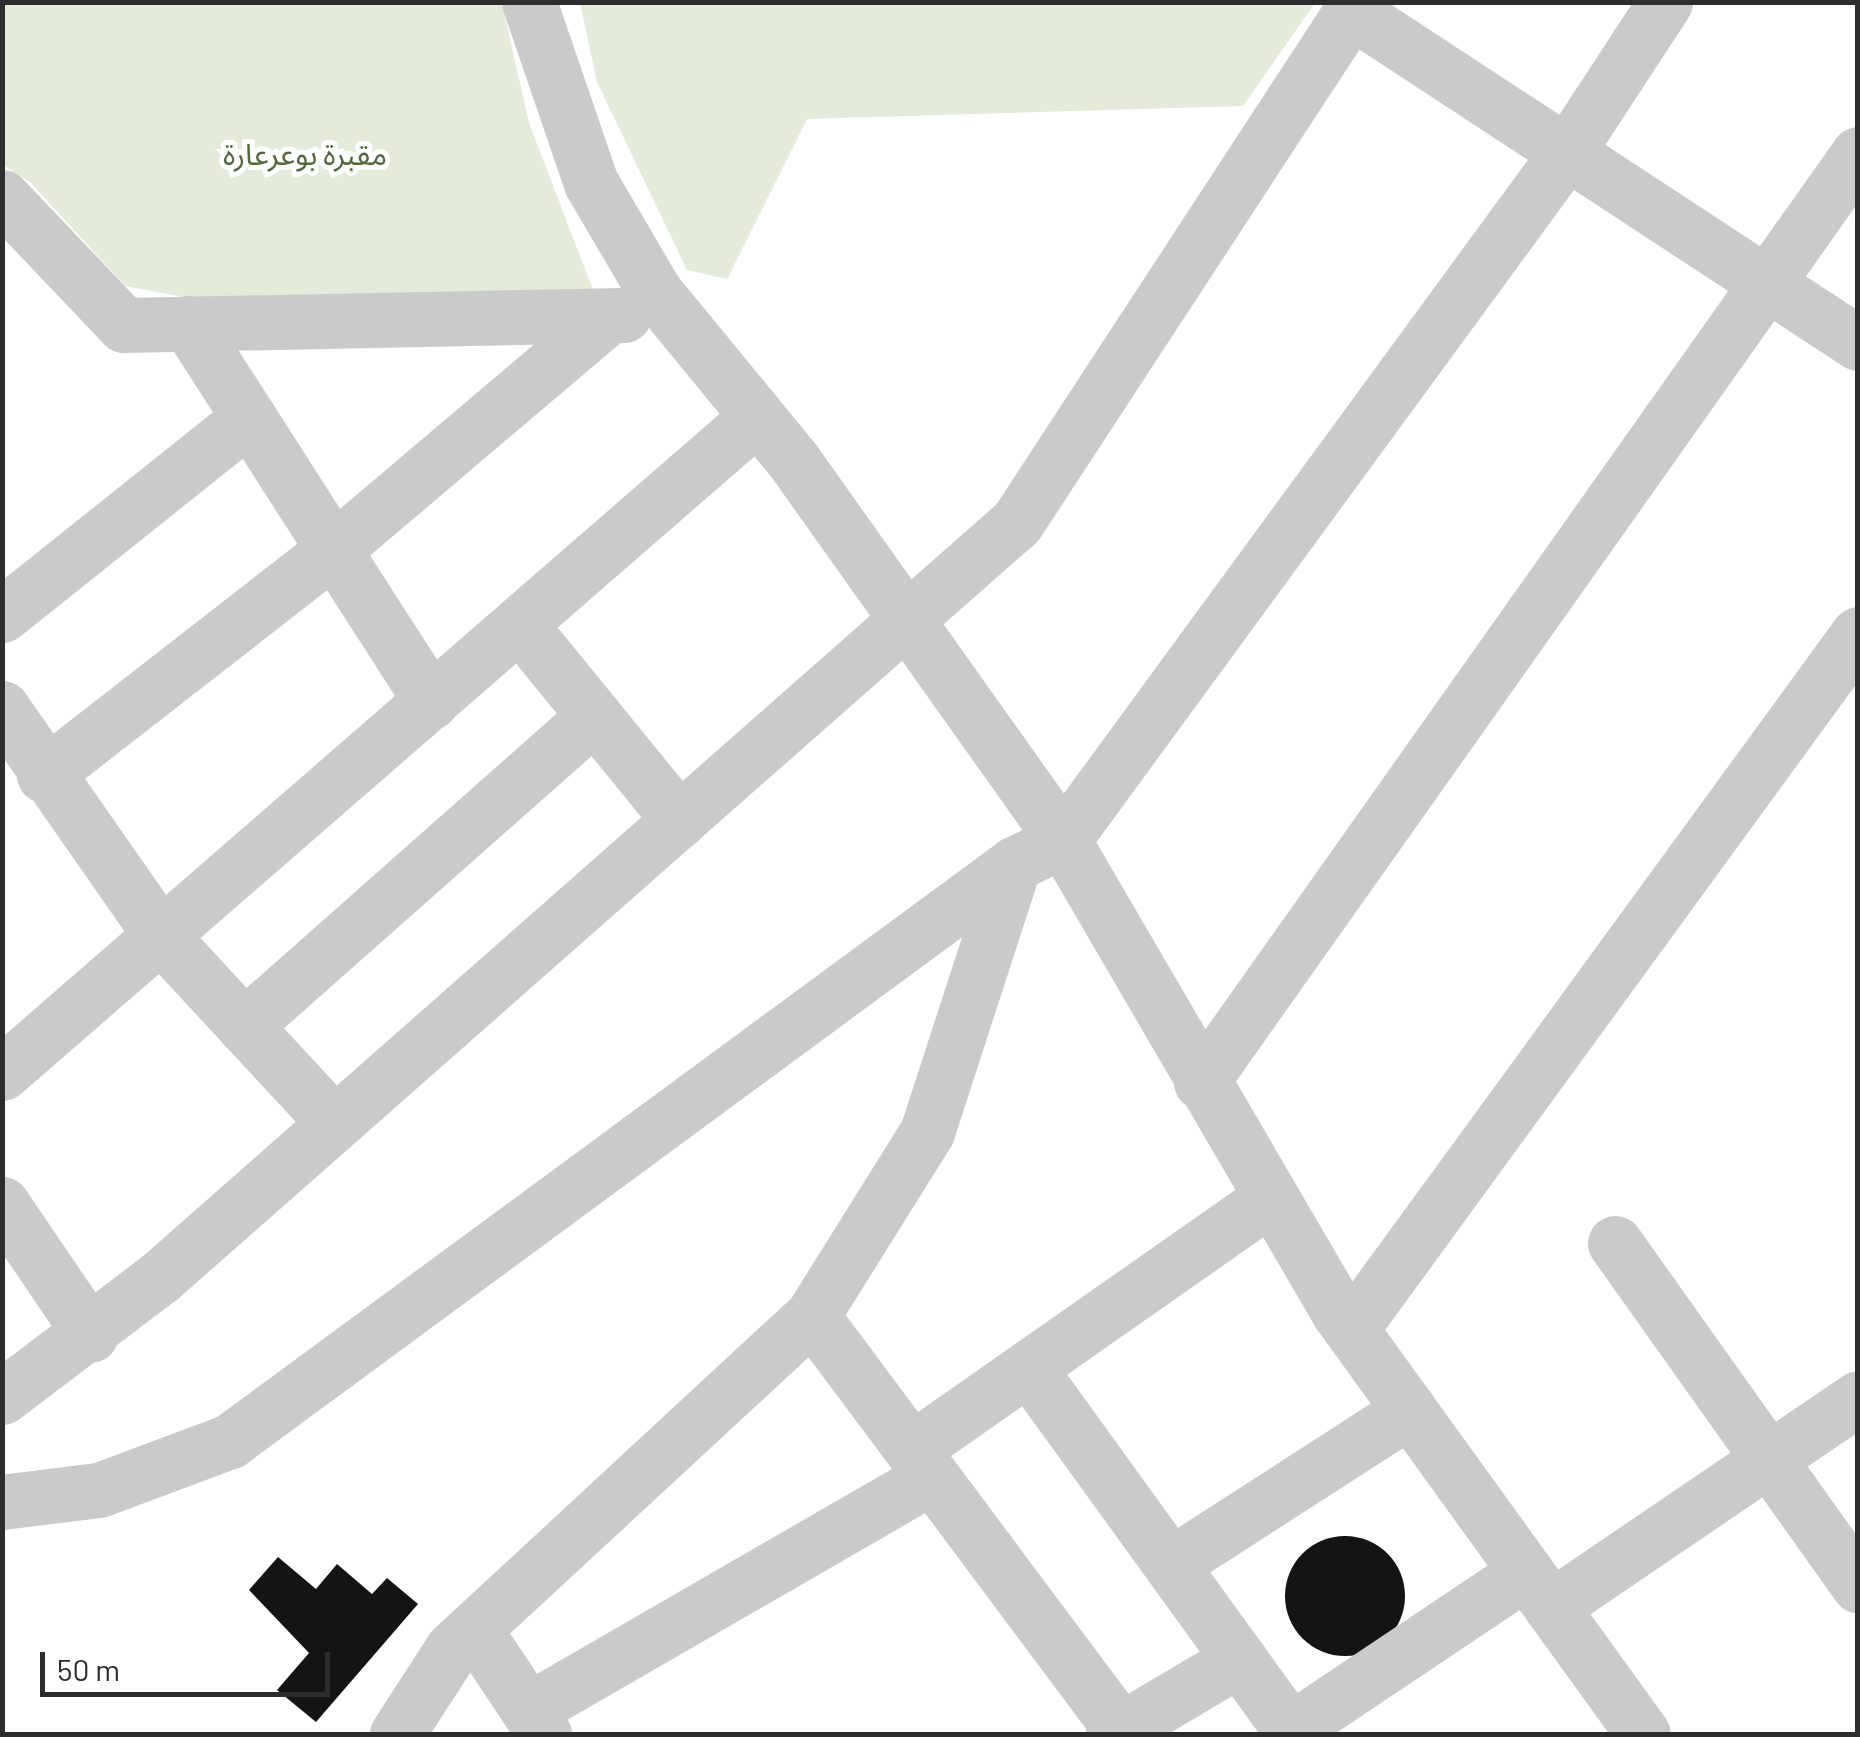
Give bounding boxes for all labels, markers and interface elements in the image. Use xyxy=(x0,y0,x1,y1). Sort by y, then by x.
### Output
park label: مقبرة بوعرعارة xyxy=(223,135,387,171)
scale bar xyxy=(45,1632,335,1694)
text: 50 m xyxy=(57,1651,120,1687)

